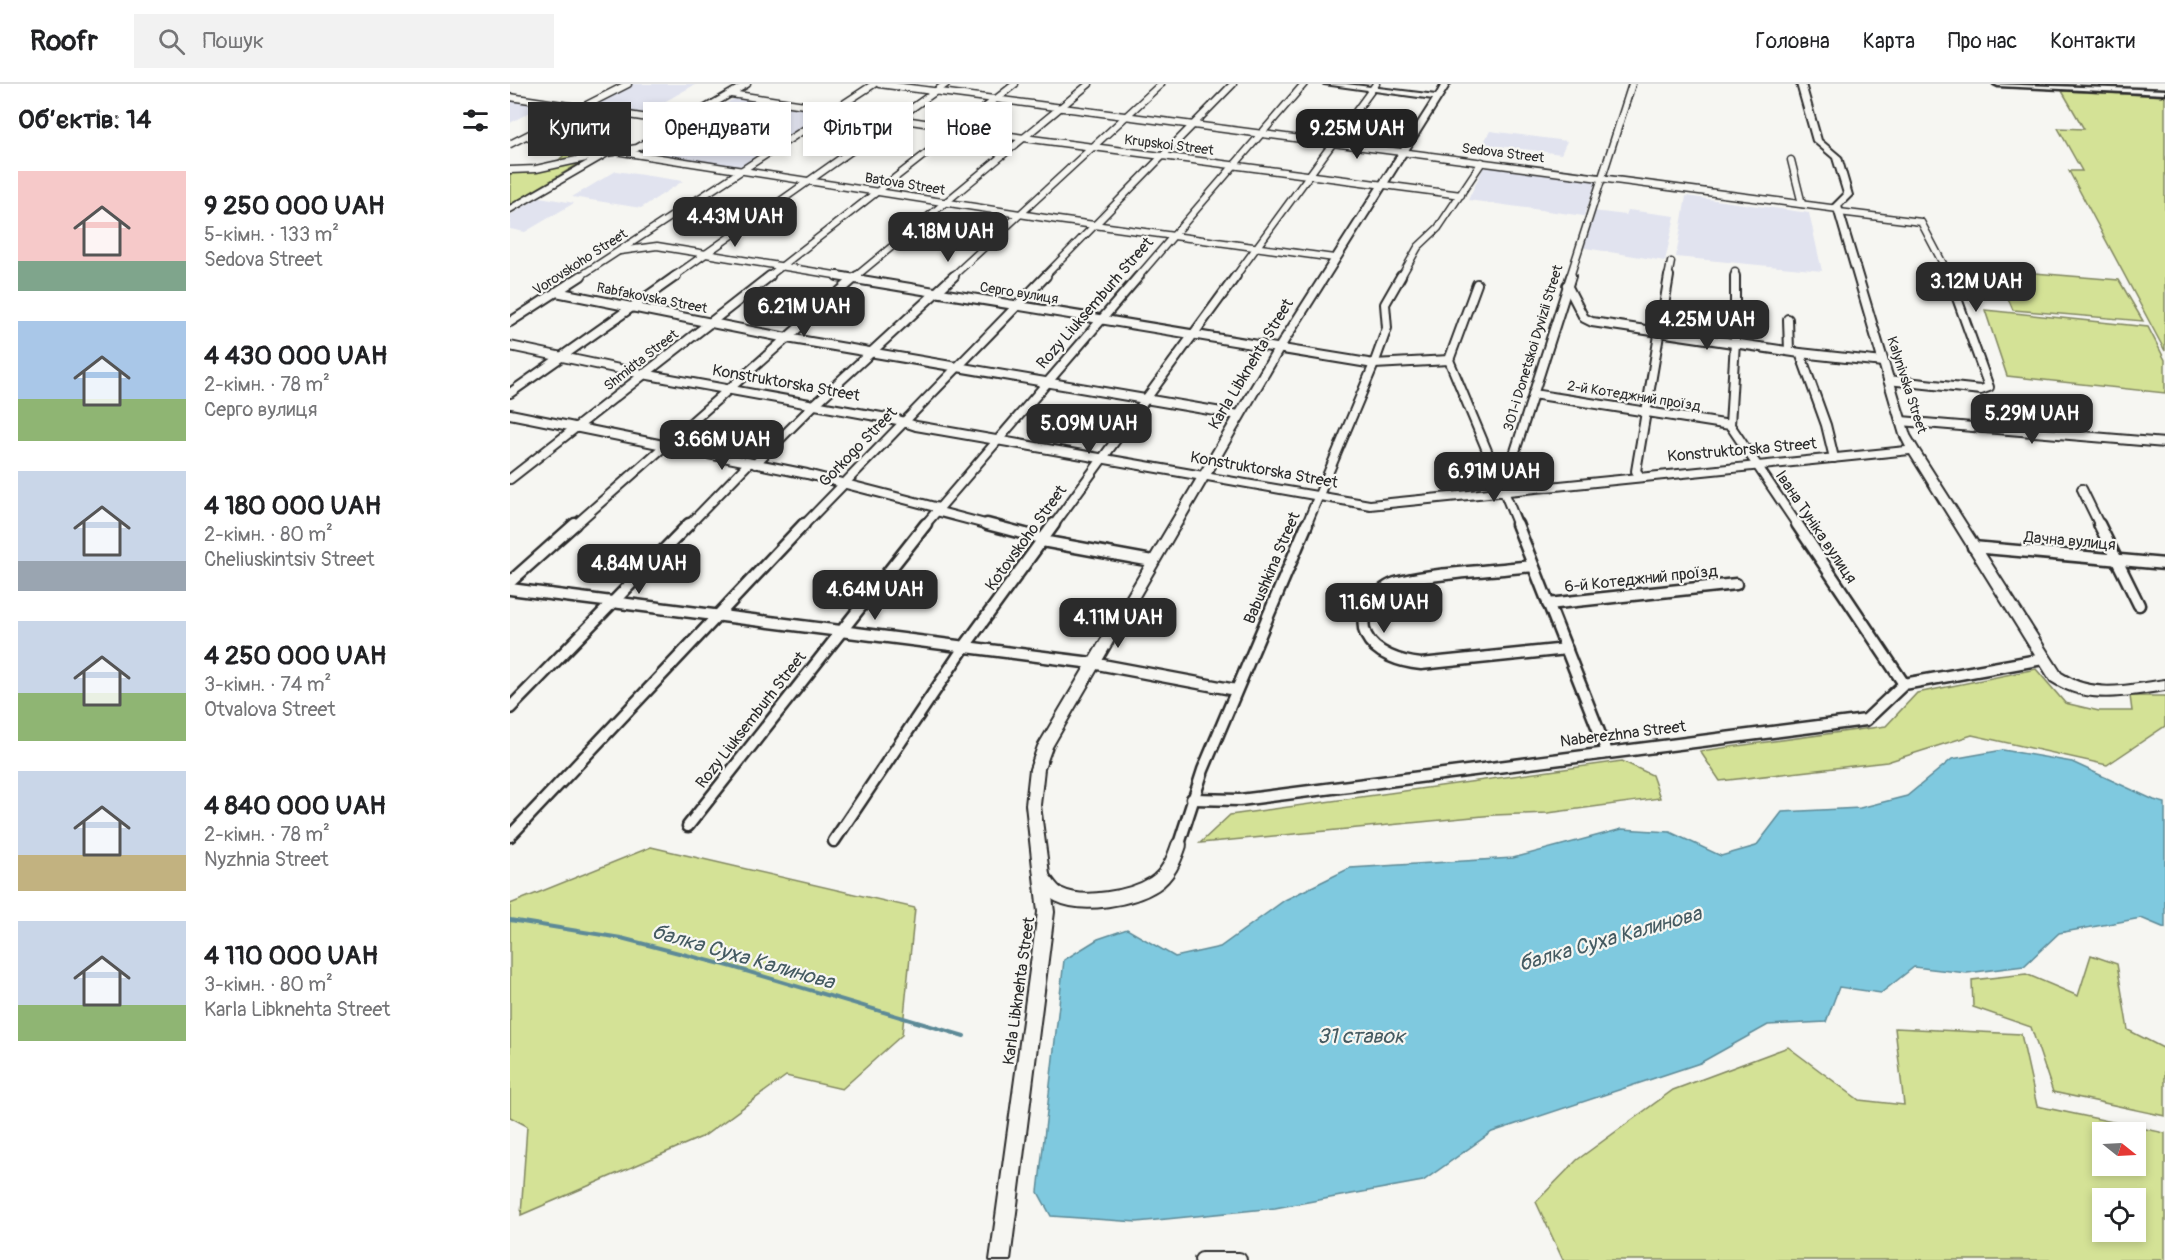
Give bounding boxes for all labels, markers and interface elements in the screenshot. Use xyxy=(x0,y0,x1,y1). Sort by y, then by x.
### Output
search box xyxy=(134,14,554,68)
text: Roofr xyxy=(30,24,98,59)
icon: search xyxy=(155,25,188,58)
text: Пошук xyxy=(203,27,264,55)
text: Головна xyxy=(1756,28,1830,55)
text: Карта xyxy=(1863,28,1915,55)
text: Про нас xyxy=(1948,28,2017,55)
text: Контакти xyxy=(2050,28,2135,55)
chip: Купити xyxy=(528,102,631,156)
chip: Орендувати xyxy=(643,102,791,156)
chip: Фільтри xyxy=(803,102,913,156)
chip: Нове xyxy=(925,102,1012,156)
text: Об’єктів: 14 xyxy=(18,104,151,136)
icon: filters xyxy=(459,104,492,137)
pin: 9.25M UAH xyxy=(1288,109,1426,160)
text: 9.25M UAH xyxy=(1310,116,1404,141)
street label: Krupskoi Street xyxy=(1123,131,1215,159)
street label: Sedova Street xyxy=(1461,140,1546,167)
street label: Batova Street xyxy=(864,169,947,199)
text: 9 250 000 UAH xyxy=(204,190,385,222)
icon: home xyxy=(66,195,138,267)
pin: 4.43M UAH xyxy=(666,197,804,248)
text: 4.43M UAH xyxy=(687,204,783,229)
pin: 4.18M UAH xyxy=(879,212,1017,263)
text: 4.18M UAH xyxy=(902,219,994,244)
text: 5-кімн. · 133 m² xyxy=(204,222,339,247)
street label: Vorovskoho Street xyxy=(530,225,631,299)
street label: Rozy Liuksemburh Street xyxy=(1032,233,1158,373)
text: Sedova Street xyxy=(204,247,323,272)
street label: 301-i Donetskoi Dyvizii Street xyxy=(1500,262,1567,433)
pin: 3.12M UAH xyxy=(1907,262,2045,313)
text: 3.12M UAH xyxy=(1930,269,2022,294)
street label: Серго вулиця xyxy=(979,278,1059,308)
street label: Rabfakovska Street xyxy=(595,279,709,317)
pin: 6.21M UAH xyxy=(735,287,873,338)
text: 6.21M UAH xyxy=(758,294,850,319)
street label: Karla Libknehta Street xyxy=(1204,294,1298,433)
pin: 4.25M UAH xyxy=(1638,300,1776,351)
text: 4.25M UAH xyxy=(1659,307,1755,332)
street label: Shmidta Street xyxy=(600,325,682,394)
street label: Kalynivska Street xyxy=(1883,334,1931,436)
text: 4 430 000 UAH xyxy=(204,340,387,372)
icon: home xyxy=(66,345,138,417)
street label: Konstruktorska Street xyxy=(711,360,862,406)
text: 2-кімн. · 78 m² xyxy=(204,372,330,397)
street label: 2-й Котеджний проїзд xyxy=(1566,377,1702,415)
pin: 5.29M UAH xyxy=(1963,394,2101,445)
text: Серго вулиця xyxy=(204,397,317,422)
text: 5.29M UAH xyxy=(1985,401,2079,426)
street label: Gorkogo Street xyxy=(815,402,902,491)
pin: 5.09M UAH xyxy=(1020,404,1158,455)
text: 5.09M UAH xyxy=(1041,411,1137,436)
pin: 3.66M UAH xyxy=(653,420,791,471)
text: 3.66M UAH xyxy=(674,427,770,452)
street label: Konstruktorska Street xyxy=(1667,433,1818,466)
street label: Konstruktorska Street xyxy=(1189,447,1340,493)
pin: 6.91M UAH xyxy=(1425,452,1563,503)
text: 6.91M UAH xyxy=(1448,459,1540,484)
street label: Івана Туніка вулиця xyxy=(1771,467,1861,587)
street label: Kotovskoho Street xyxy=(981,481,1071,595)
text: 4 180 000 UAH xyxy=(204,490,381,522)
icon: home xyxy=(66,495,138,567)
street label: Babushkina Street xyxy=(1239,508,1305,627)
text: 2-кімн. · 80 m² xyxy=(204,522,333,547)
street label: Дачна вулиця xyxy=(2022,527,2117,555)
pin: 4.84M UAH xyxy=(570,544,708,595)
text: Cheliuskintsiv Street xyxy=(204,547,374,572)
text: 4.84M UAH xyxy=(591,551,687,576)
street label: 6-й Котеджний проїзд xyxy=(1563,561,1719,597)
pin: 4.64M UAH xyxy=(806,570,944,621)
text: 4.64M UAH xyxy=(827,577,923,602)
pin: 11.6M UAH xyxy=(1315,583,1453,634)
text: 11.6M UAH xyxy=(1339,590,1429,615)
pin: 4.11M UAH xyxy=(1049,598,1187,649)
text: 4.11M UAH xyxy=(1073,605,1163,630)
text: 4 250 000 UAH xyxy=(204,640,386,672)
icon: home xyxy=(66,645,138,717)
street label: Rozy Liuksemburh Street xyxy=(691,647,811,792)
text: 3-кімн. · 74 m² xyxy=(204,672,331,697)
text: Otvalova Street xyxy=(204,697,335,722)
street label: Naberezhna Street xyxy=(1559,716,1688,752)
text: 4 840 000 UAH xyxy=(204,790,386,822)
icon: home xyxy=(66,795,138,867)
text: 2-кімн. · 78 m² xyxy=(204,822,330,847)
text: Nyzhnia Street xyxy=(204,847,329,872)
water label: балка Суха Калинова xyxy=(1516,900,1706,978)
street label: Karla Libknehta Street xyxy=(999,915,1039,1066)
water label: балка Суха Калинова xyxy=(649,918,839,996)
text: 4 110 000 UAH xyxy=(204,940,378,972)
icon: home xyxy=(66,945,138,1017)
text: 3-кімн. · 80 m² xyxy=(204,972,333,997)
text: Karla Libknehta Street xyxy=(204,997,390,1022)
water label: 31 ставок xyxy=(1317,1023,1407,1050)
north arrow xyxy=(2092,1122,2146,1176)
map controls xyxy=(2092,1122,2146,1242)
button: locate xyxy=(2092,1188,2146,1242)

